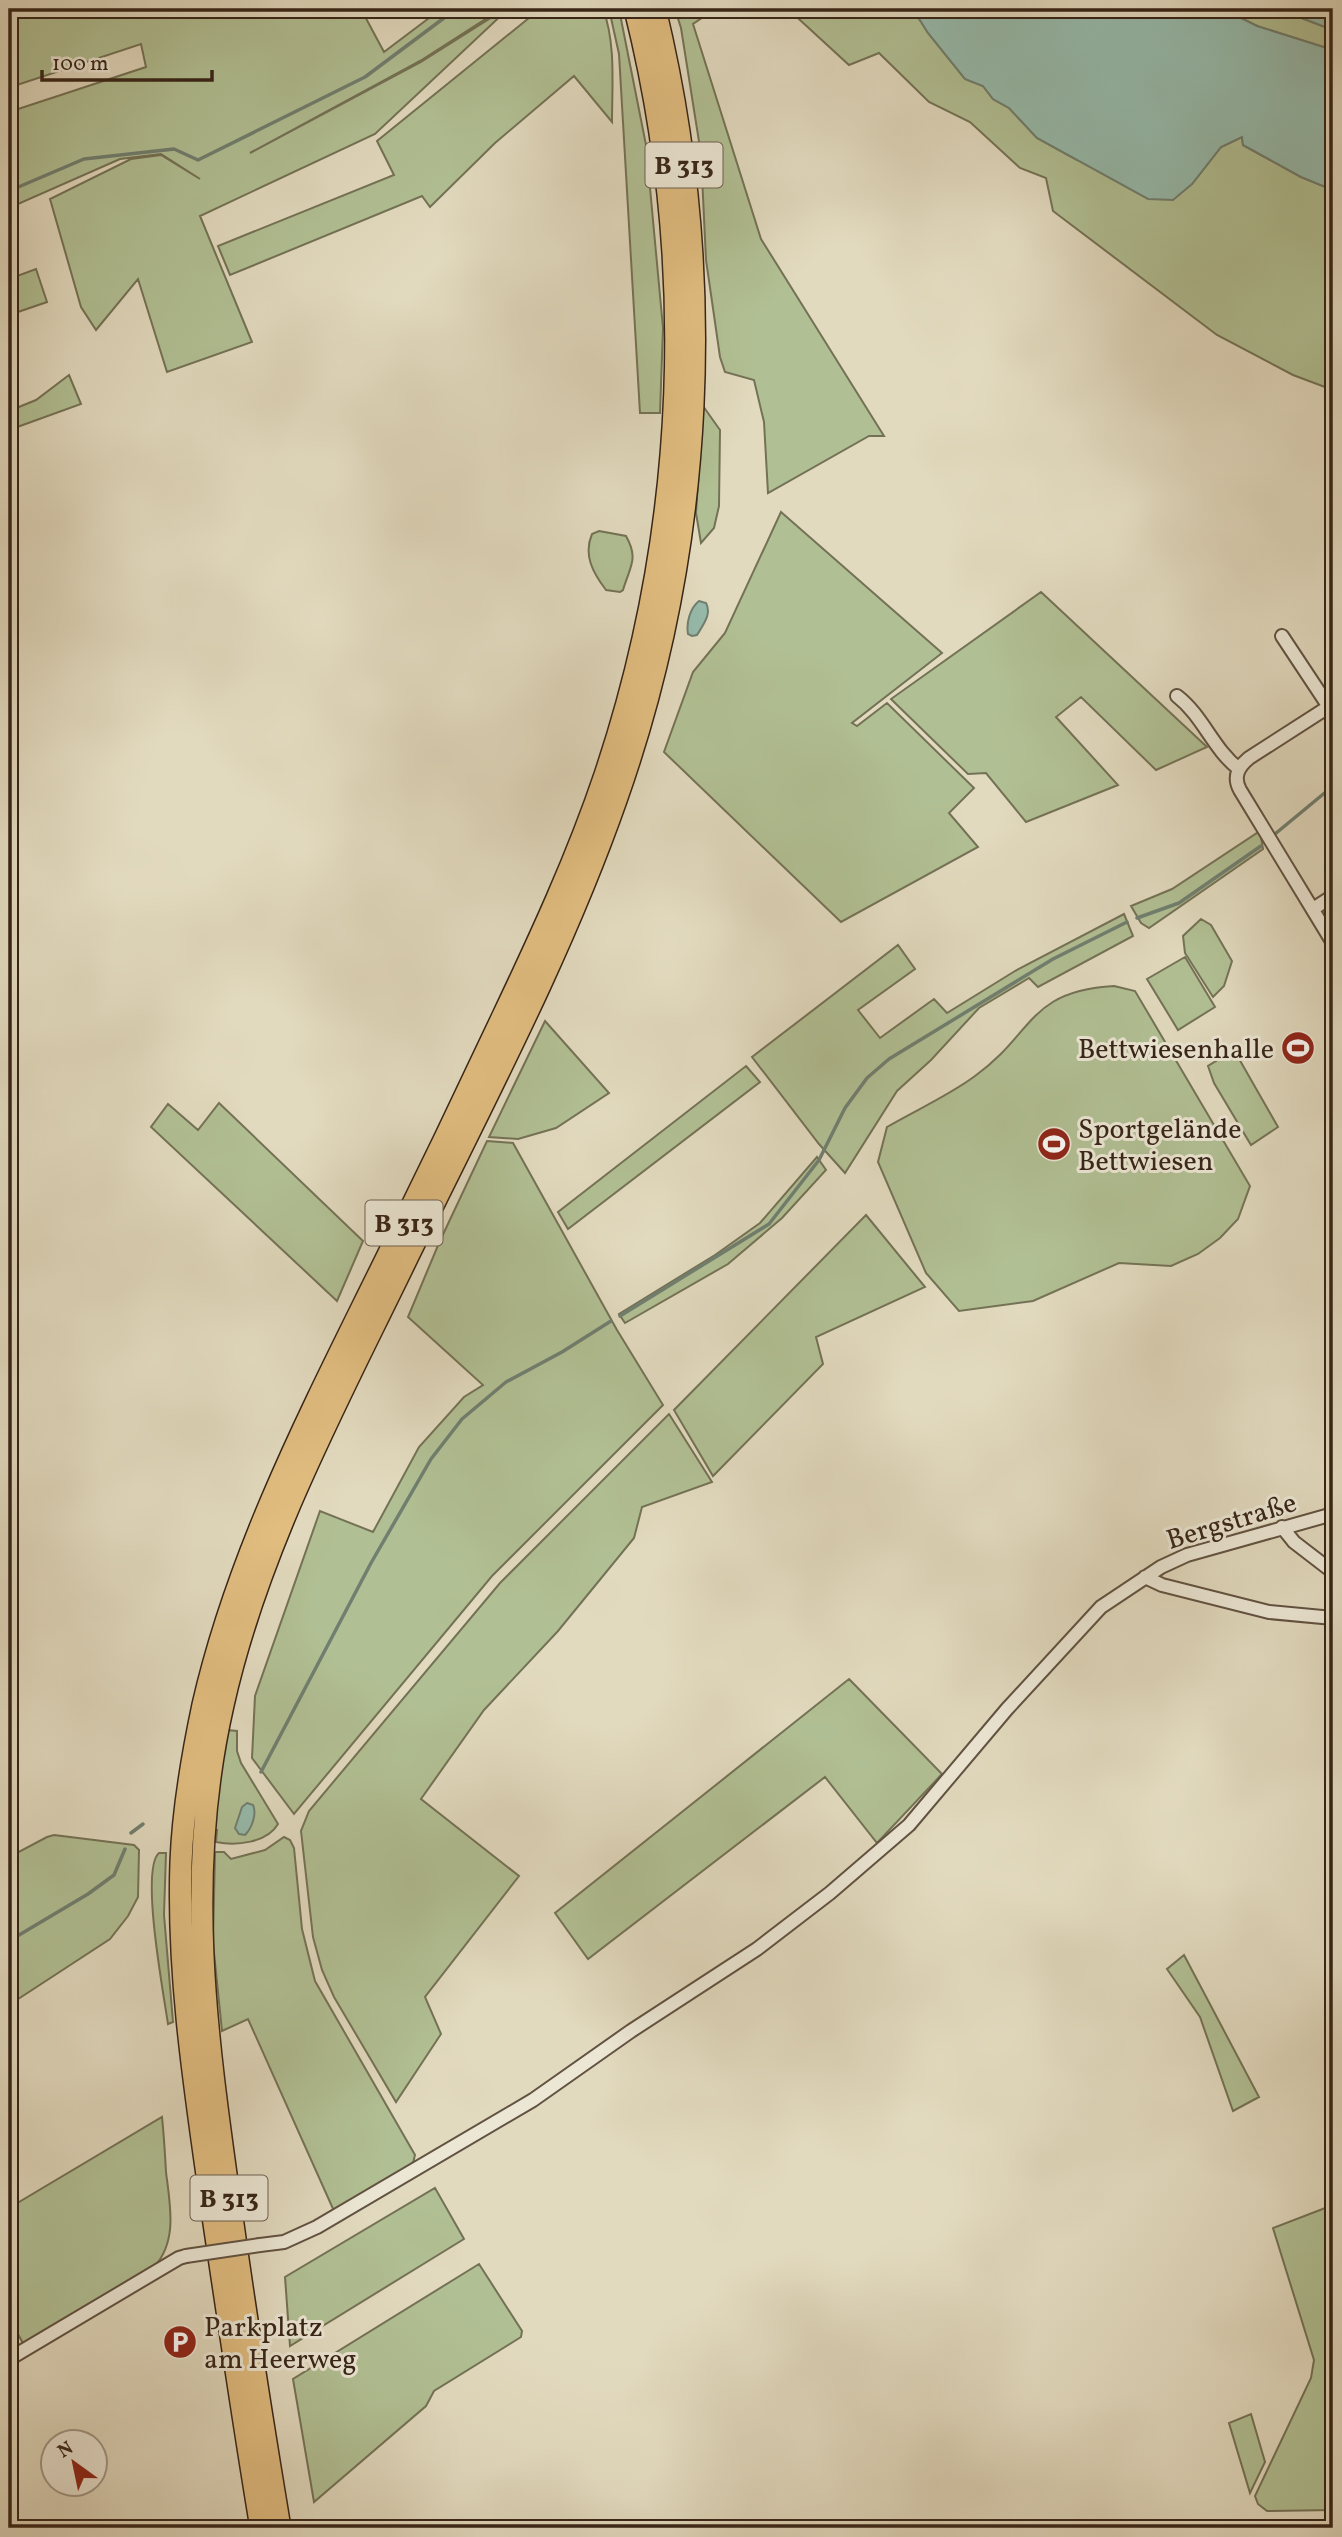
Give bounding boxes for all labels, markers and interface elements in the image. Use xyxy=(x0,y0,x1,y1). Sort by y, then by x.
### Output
scale bar xyxy=(42,38,212,82)
text: 100 m xyxy=(52,50,109,79)
road number: B 313 xyxy=(646,142,722,188)
sports icon: Bettwiesenhalle xyxy=(1279,1029,1317,1067)
place label: Bettwiesenhalle xyxy=(1078,1031,1274,1070)
place label: Sportgelände Bettwiesen xyxy=(1078,1111,1242,1182)
sports icon: Sportgelände Bettwiesen xyxy=(1035,1125,1073,1163)
road number: B 313 xyxy=(366,1200,442,1246)
street label: Bergstraße xyxy=(1162,1484,1302,1561)
road number: B 313 xyxy=(190,2176,268,2220)
place label: Parkplatz am Heerweg xyxy=(204,2309,357,2380)
parking icon: Parkplatz am Heerweg xyxy=(161,2323,199,2361)
north arrow xyxy=(38,2428,108,2498)
text: N xyxy=(53,2436,79,2465)

